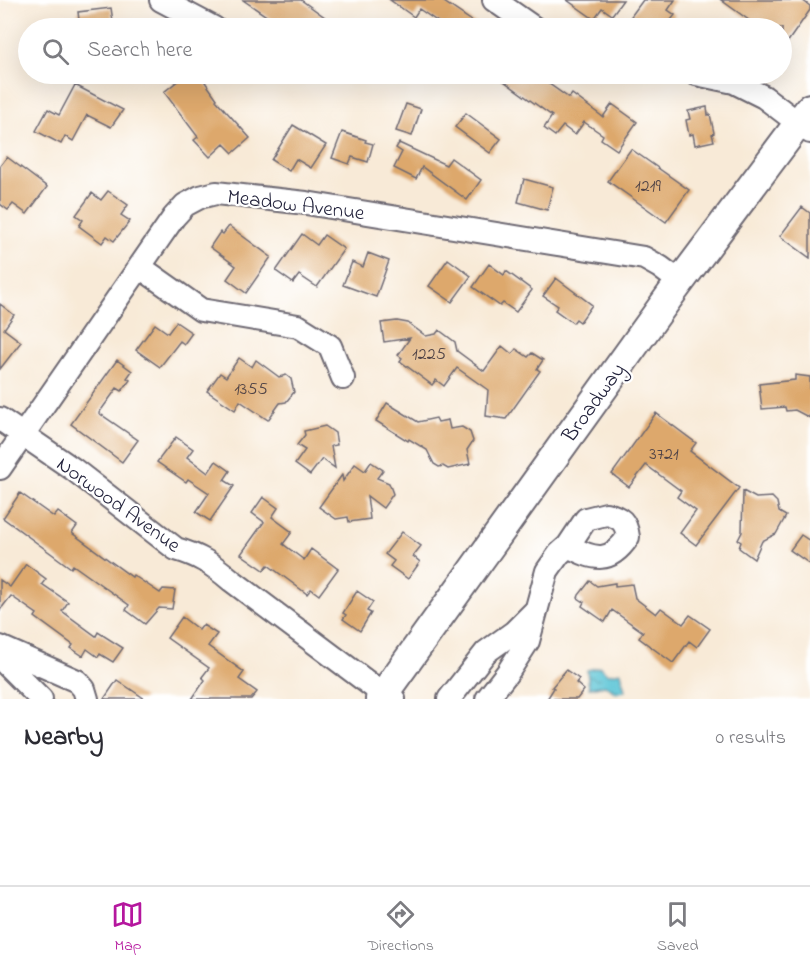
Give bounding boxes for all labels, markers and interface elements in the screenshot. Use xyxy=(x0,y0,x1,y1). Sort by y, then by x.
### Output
search box xyxy=(18,18,792,84)
icon: search xyxy=(39,35,72,68)
text: Search here xyxy=(87,35,192,67)
house number: 1219 xyxy=(635,174,661,200)
street label: Meadow Avenue xyxy=(225,183,367,229)
house number: 1225 xyxy=(412,342,446,368)
street label: Broadway xyxy=(555,357,635,451)
house number: 1355 xyxy=(234,377,268,403)
house number: 3721 xyxy=(649,442,679,468)
street label: Norwood Avenue xyxy=(50,450,187,561)
text: Nearby xyxy=(24,719,103,757)
text: 0 results xyxy=(715,724,786,753)
tab: Map xyxy=(111,898,144,958)
tab: Directions xyxy=(367,898,434,958)
tab: Saved xyxy=(657,898,699,958)

